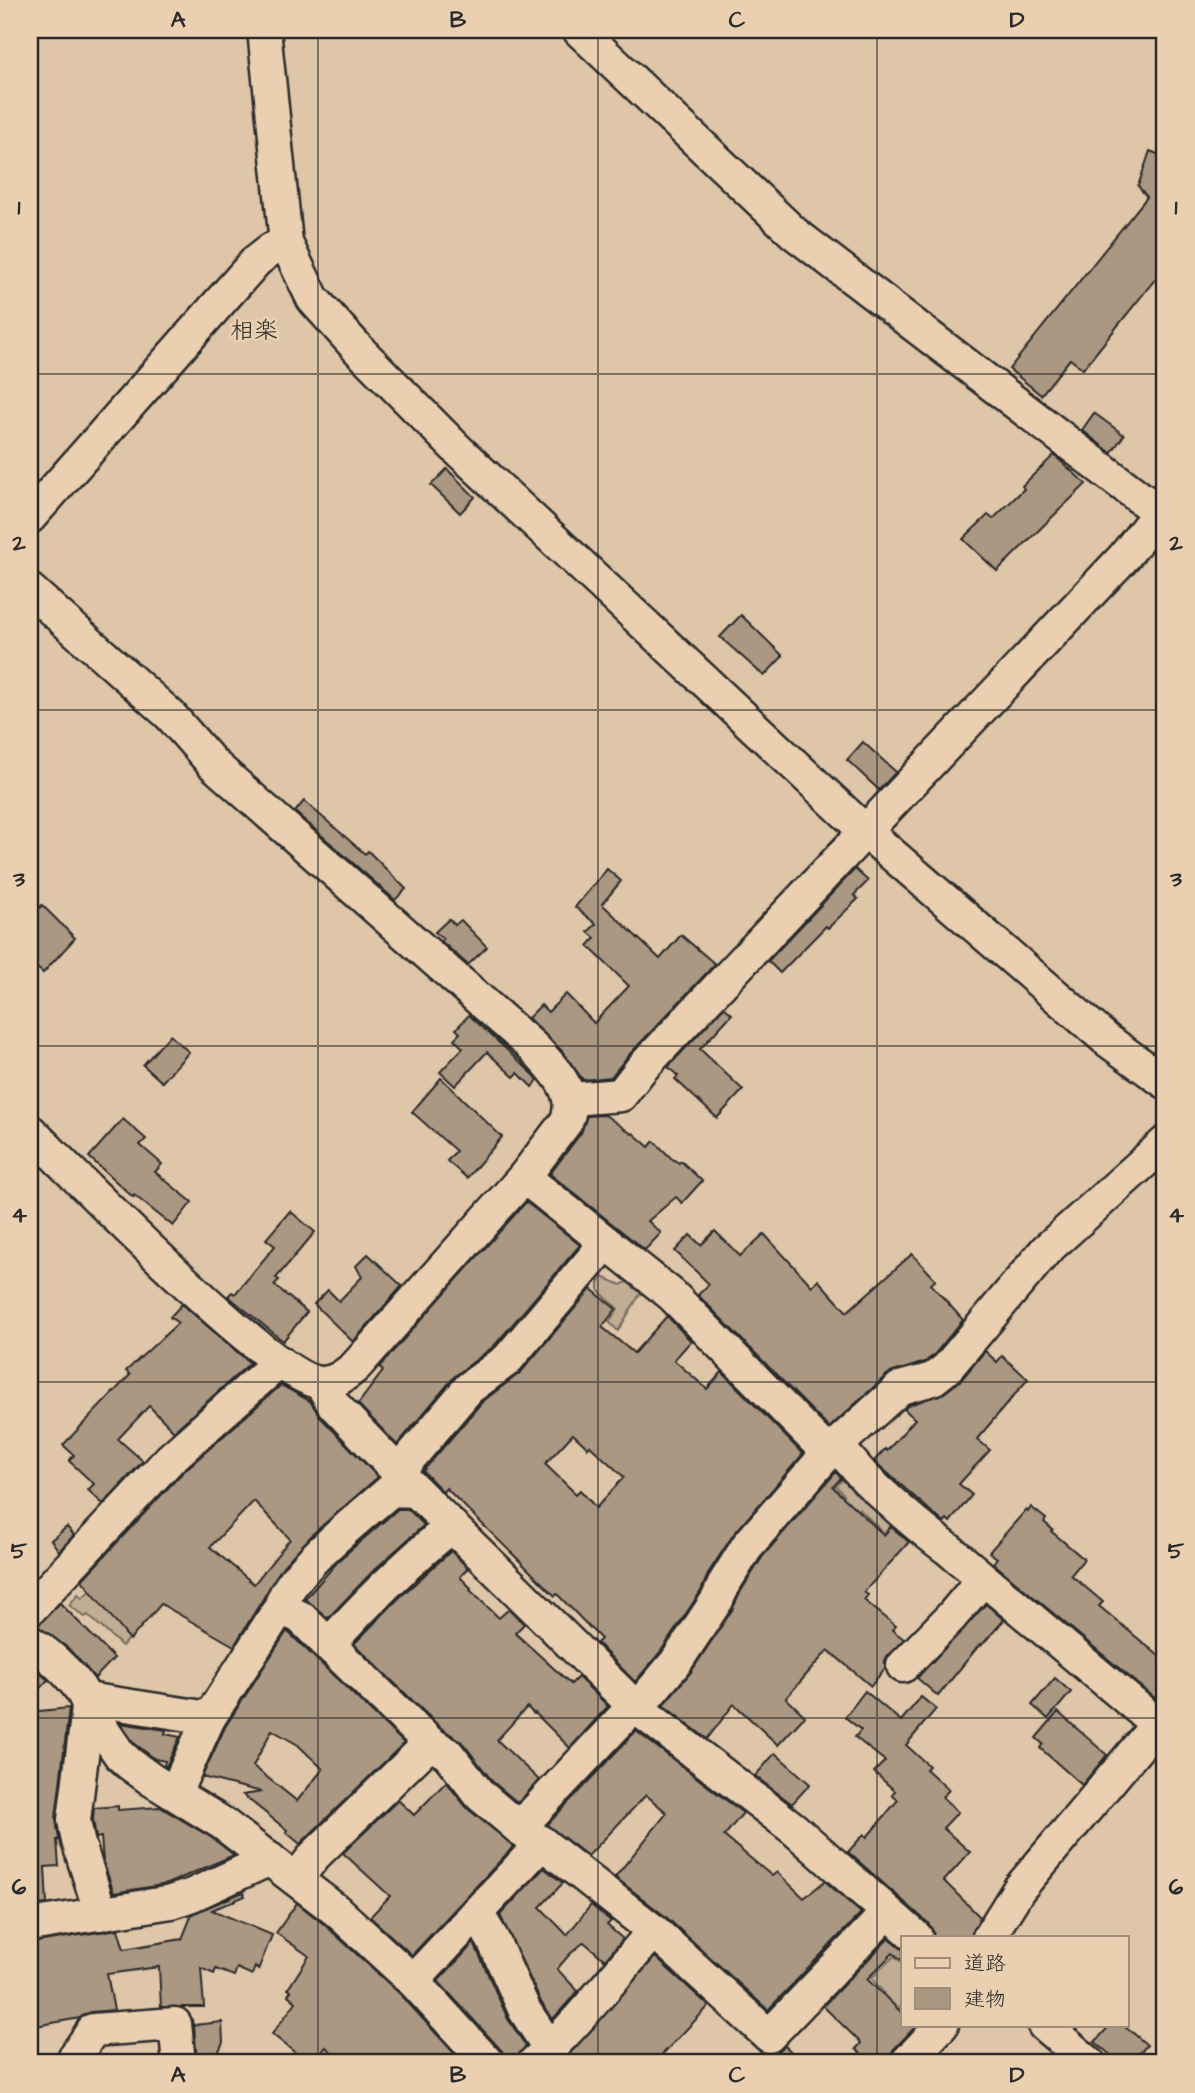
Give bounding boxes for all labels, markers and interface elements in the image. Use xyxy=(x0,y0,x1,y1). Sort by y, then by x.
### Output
text: A xyxy=(171,4,186,36)
text: B xyxy=(450,4,467,36)
text: C xyxy=(729,4,746,36)
text: D xyxy=(1010,4,1025,36)
text: 1 xyxy=(18,191,21,223)
text: 1 xyxy=(1175,191,1178,223)
district label: 相楽 xyxy=(230,314,278,348)
text: 2 xyxy=(11,527,26,559)
text: 2 xyxy=(1168,527,1183,559)
text: 3 xyxy=(12,863,25,895)
text: 3 xyxy=(1169,863,1182,895)
text: 4 xyxy=(11,1199,27,1231)
text: 4 xyxy=(1168,1199,1184,1231)
text: 5 xyxy=(11,1535,28,1567)
text: 5 xyxy=(1168,1535,1185,1567)
text: 6 xyxy=(12,1871,27,1903)
text: 6 xyxy=(1169,1871,1184,1903)
legend xyxy=(901,1936,1128,2026)
text: 道路 xyxy=(964,1949,1006,1978)
text: 建物 xyxy=(964,1985,1006,2014)
text: A xyxy=(171,2059,186,2091)
text: B xyxy=(450,2059,467,2091)
text: C xyxy=(729,2059,746,2091)
text: D xyxy=(1010,2059,1025,2091)

